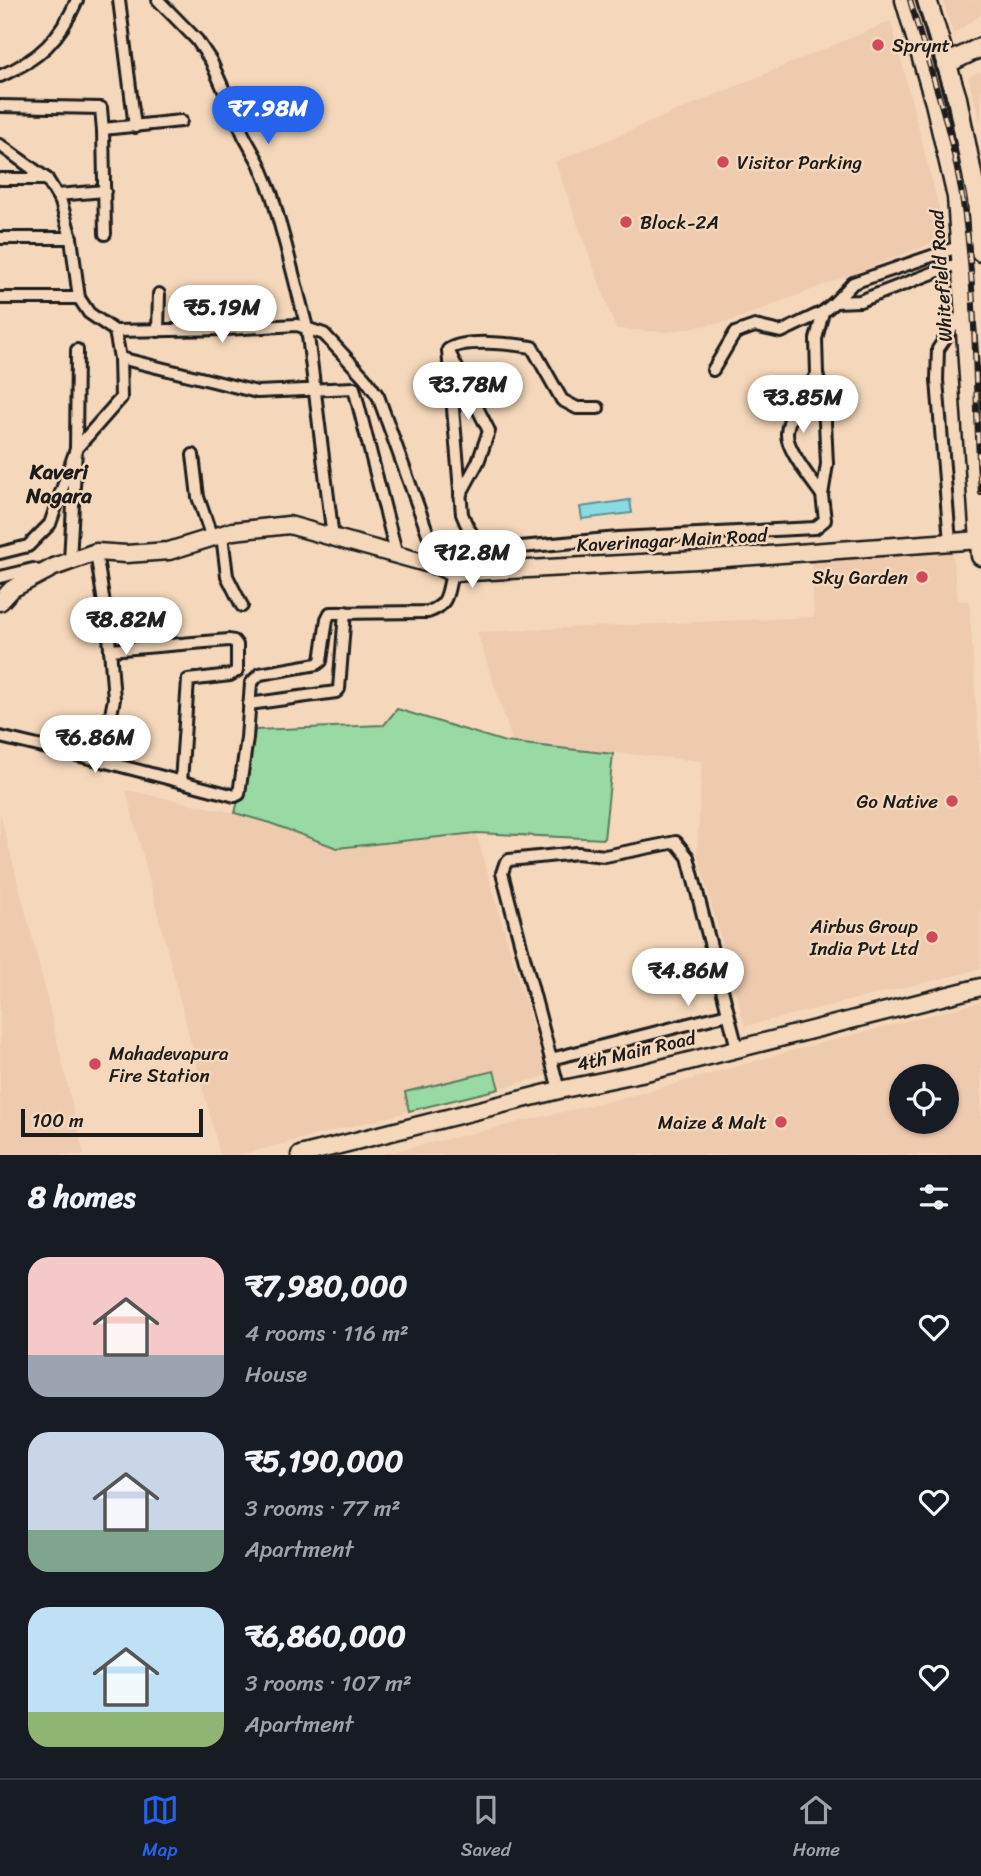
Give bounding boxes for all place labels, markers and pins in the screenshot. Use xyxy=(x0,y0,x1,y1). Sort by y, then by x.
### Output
place label: Sprynt xyxy=(892,29,950,62)
marker: Sprynt xyxy=(870,37,886,53)
pin: ₹7.98M xyxy=(211,86,325,146)
place label: Visitor Parking xyxy=(737,146,862,179)
marker: Visitor Parking xyxy=(715,154,731,170)
place label: Block-2A xyxy=(640,206,719,239)
marker: Block-2A xyxy=(618,214,634,230)
pin: ₹5.19M xyxy=(165,286,279,345)
pin: ₹3.78M xyxy=(411,362,525,422)
pin: ₹3.85M xyxy=(746,376,860,435)
pin: ₹12.8M xyxy=(415,530,529,590)
place label: Sky Garden xyxy=(812,561,908,594)
marker: Sky Garden xyxy=(914,569,930,585)
pin: ₹8.82M xyxy=(69,598,183,657)
pin: ₹6.86M xyxy=(38,716,152,775)
place label: Go Native xyxy=(857,785,938,818)
marker: Go Native xyxy=(944,793,960,809)
place label: Airbus Group India Pvt Ltd xyxy=(809,910,920,965)
marker: Airbus Group India Pvt Ltd xyxy=(924,929,940,945)
pin: ₹4.86M xyxy=(631,948,745,1008)
place label: Mahadevapura Fire Station xyxy=(109,1037,229,1092)
marker: Mahadevapura Fire Station xyxy=(87,1056,103,1072)
place label: Maize & Malt xyxy=(658,1106,767,1139)
marker: Maize & Malt xyxy=(773,1114,789,1130)

